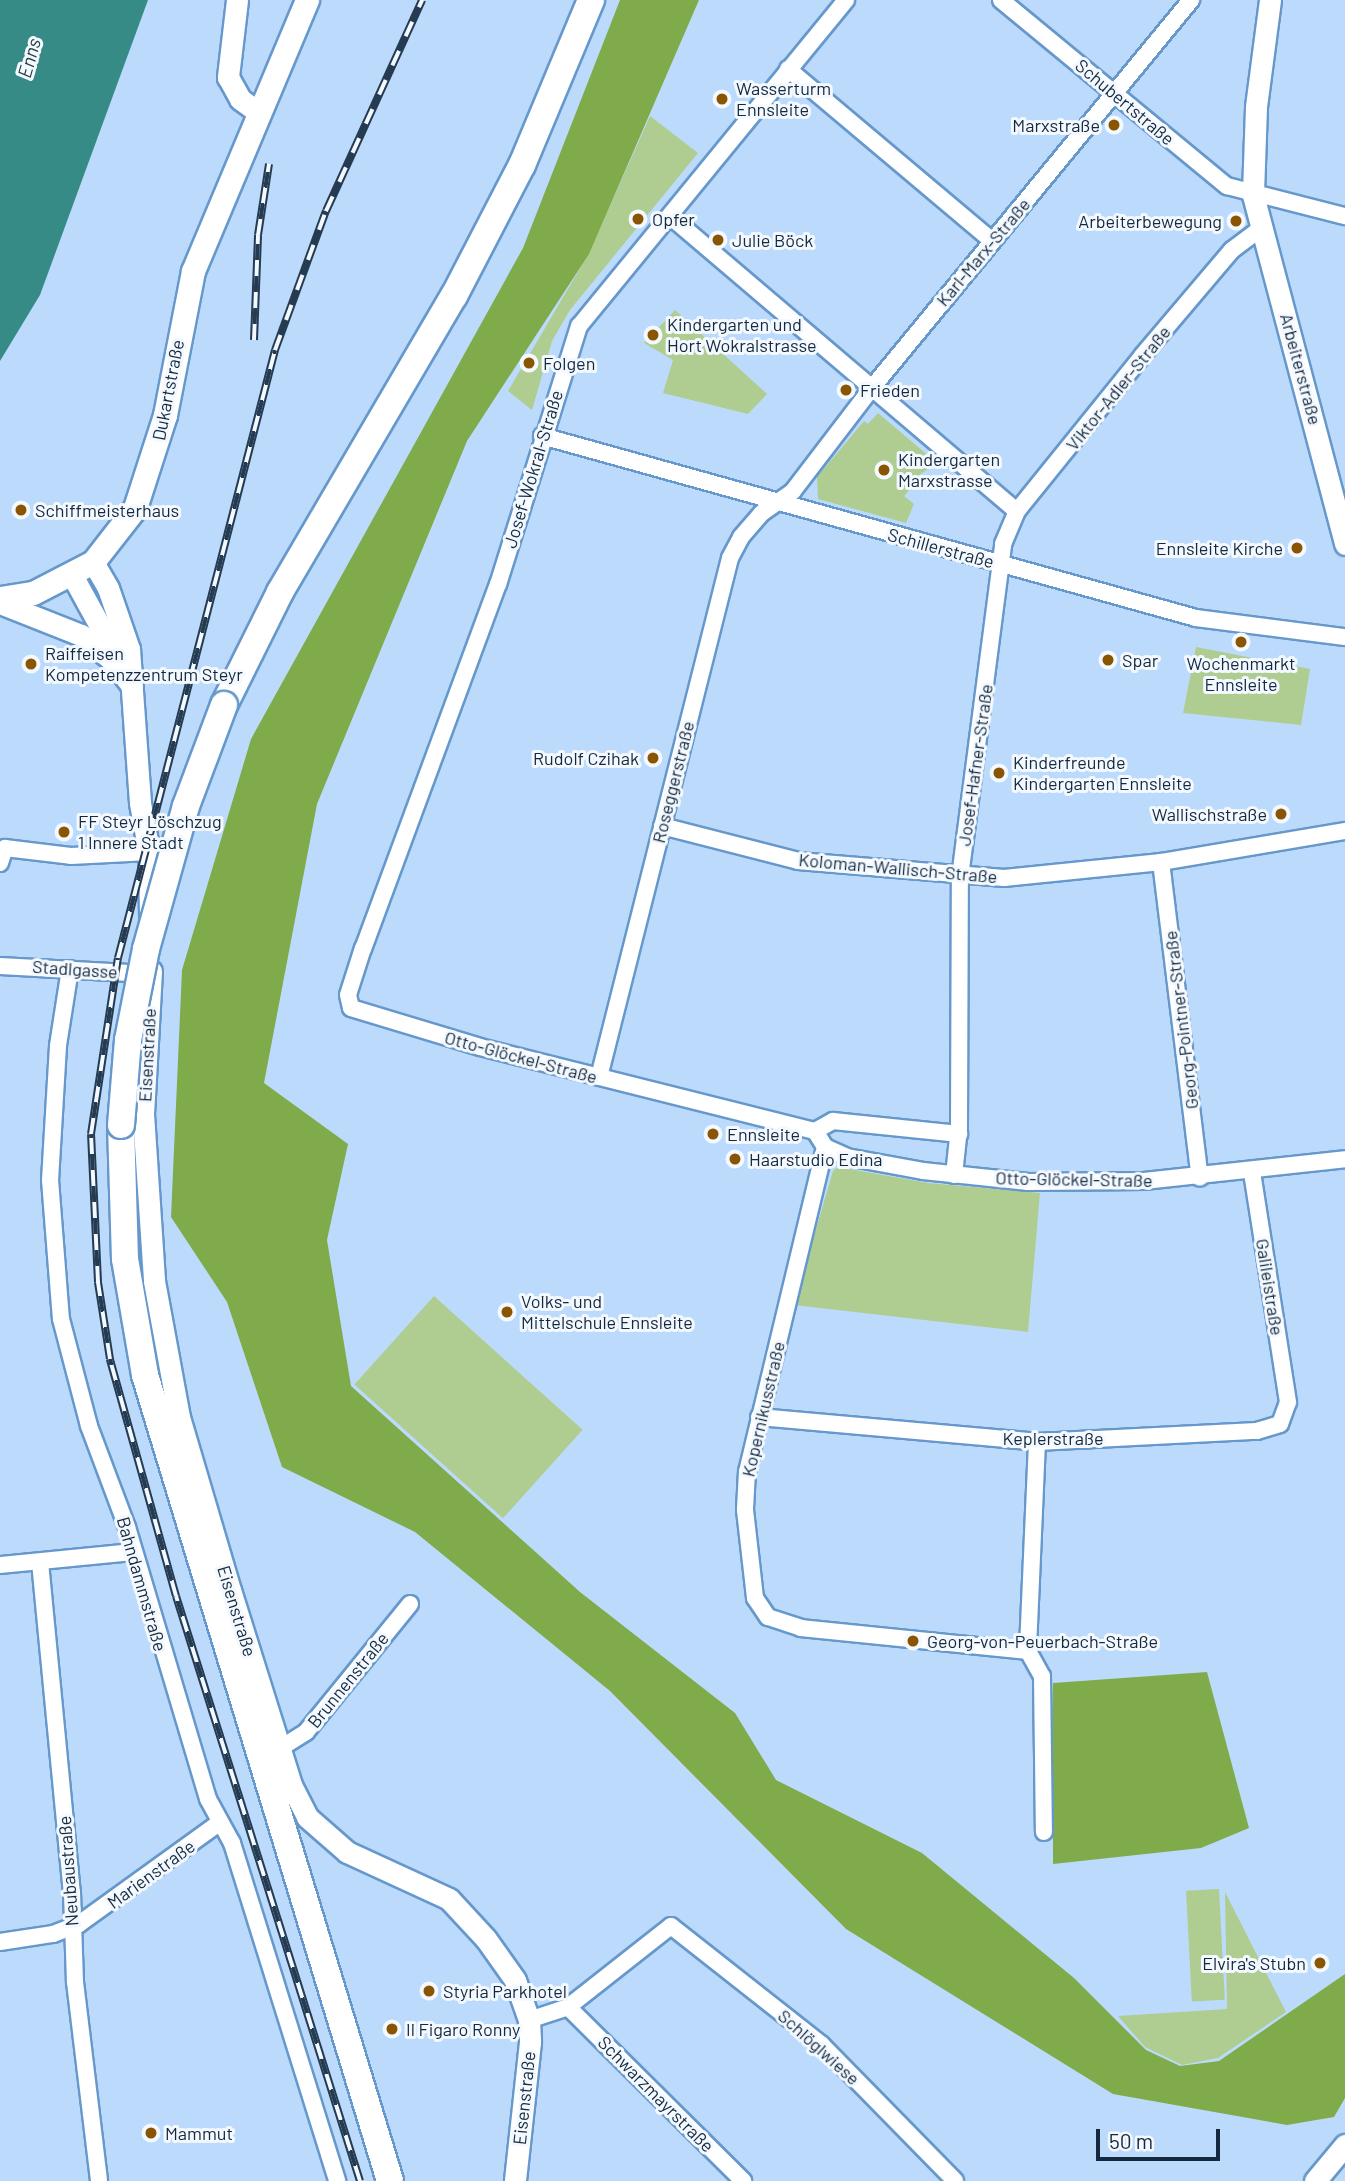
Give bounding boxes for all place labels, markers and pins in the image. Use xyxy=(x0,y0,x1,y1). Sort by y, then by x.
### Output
place label: Wasserturm Ennsleite xyxy=(736,78,831,120)
marker: Wasserturm Ennsleite xyxy=(714,91,730,107)
place label: Marxstraße xyxy=(1012,114,1100,136)
marker: Marxstraße xyxy=(1106,117,1122,133)
place label: Opfer xyxy=(652,208,695,230)
place label: Arbeiterbewegung xyxy=(1078,210,1222,232)
marker: Opfer xyxy=(630,211,646,227)
marker: Arbeiterbewegung xyxy=(1228,213,1244,229)
place label: Julie Böck xyxy=(732,229,813,251)
marker: Julie Böck xyxy=(710,232,726,248)
place label: Kindergarten und Hort Wokralstrasse xyxy=(667,314,817,356)
marker: Kindergarten und Hort Wokralstrasse xyxy=(645,327,661,343)
place label: Folgen xyxy=(543,352,595,374)
marker: Folgen xyxy=(521,355,537,371)
place label: Frieden xyxy=(860,379,920,401)
marker: Frieden xyxy=(838,382,854,398)
place label: Kindergarten Marxstrasse xyxy=(898,449,1000,491)
marker: Kindergarten Marxstrasse xyxy=(876,462,892,478)
place label: Schiffmeisterhaus xyxy=(35,499,179,521)
marker: Schiffmeisterhaus xyxy=(13,502,29,518)
place label: Ennsleite Kirche xyxy=(1156,537,1283,559)
marker: Ennsleite Kirche xyxy=(1289,540,1305,556)
marker: Wochenmarkt Ennsleite xyxy=(1233,634,1249,650)
place label: Raiffeisen Kompetenzzentrum Steyr xyxy=(45,643,243,686)
place label: Spar xyxy=(1122,649,1158,671)
marker: Spar xyxy=(1100,652,1116,668)
place label: Wochenmarkt Ennsleite xyxy=(1186,653,1296,696)
marker: Raiffeisen Kompetenzzentrum Steyr xyxy=(23,656,39,672)
place label: Rudolf Czihak xyxy=(533,747,639,769)
marker: Rudolf Czihak xyxy=(645,750,661,766)
place label: Kinderfreunde Kindergarten Ennsleite xyxy=(1013,752,1192,794)
marker: Kinderfreunde Kindergarten Ennsleite xyxy=(991,765,1007,781)
place label: Wallischstraße xyxy=(1152,803,1267,825)
marker: Wallischstraße xyxy=(1273,806,1289,822)
place label: FF Steyr Löschzug 1 Innere Stadt xyxy=(78,811,222,854)
marker: FF Steyr Löschzug 1 Innere Stadt xyxy=(56,824,72,840)
place label: Ennsleite xyxy=(727,1123,800,1145)
marker: Ennsleite xyxy=(705,1126,721,1142)
place label: Haarstudio Edina xyxy=(749,1148,883,1170)
marker: Haarstudio Edina xyxy=(727,1151,743,1167)
place label: Volks- und Mittelschule Ennsleite xyxy=(521,1291,693,1334)
marker: Volks- und Mittelschule Ennsleite xyxy=(499,1304,515,1320)
place label: Georg-von-Peuerbach-Straße xyxy=(927,1630,1158,1652)
marker: Georg-von-Peuerbach-Straße xyxy=(905,1633,921,1649)
place label: Elvira's Stubn xyxy=(1202,1952,1306,1974)
marker: Elvira's Stubn xyxy=(1312,1955,1328,1971)
place label: Styria Parkhotel xyxy=(443,1980,567,2002)
marker: Styria Parkhotel xyxy=(421,1983,437,1999)
place label: Il Figaro Ronny xyxy=(406,2018,520,2040)
marker: Il Figaro Ronny xyxy=(384,2021,400,2037)
place label: Mammut xyxy=(165,2122,233,2144)
marker: Mammut xyxy=(143,2125,159,2141)

